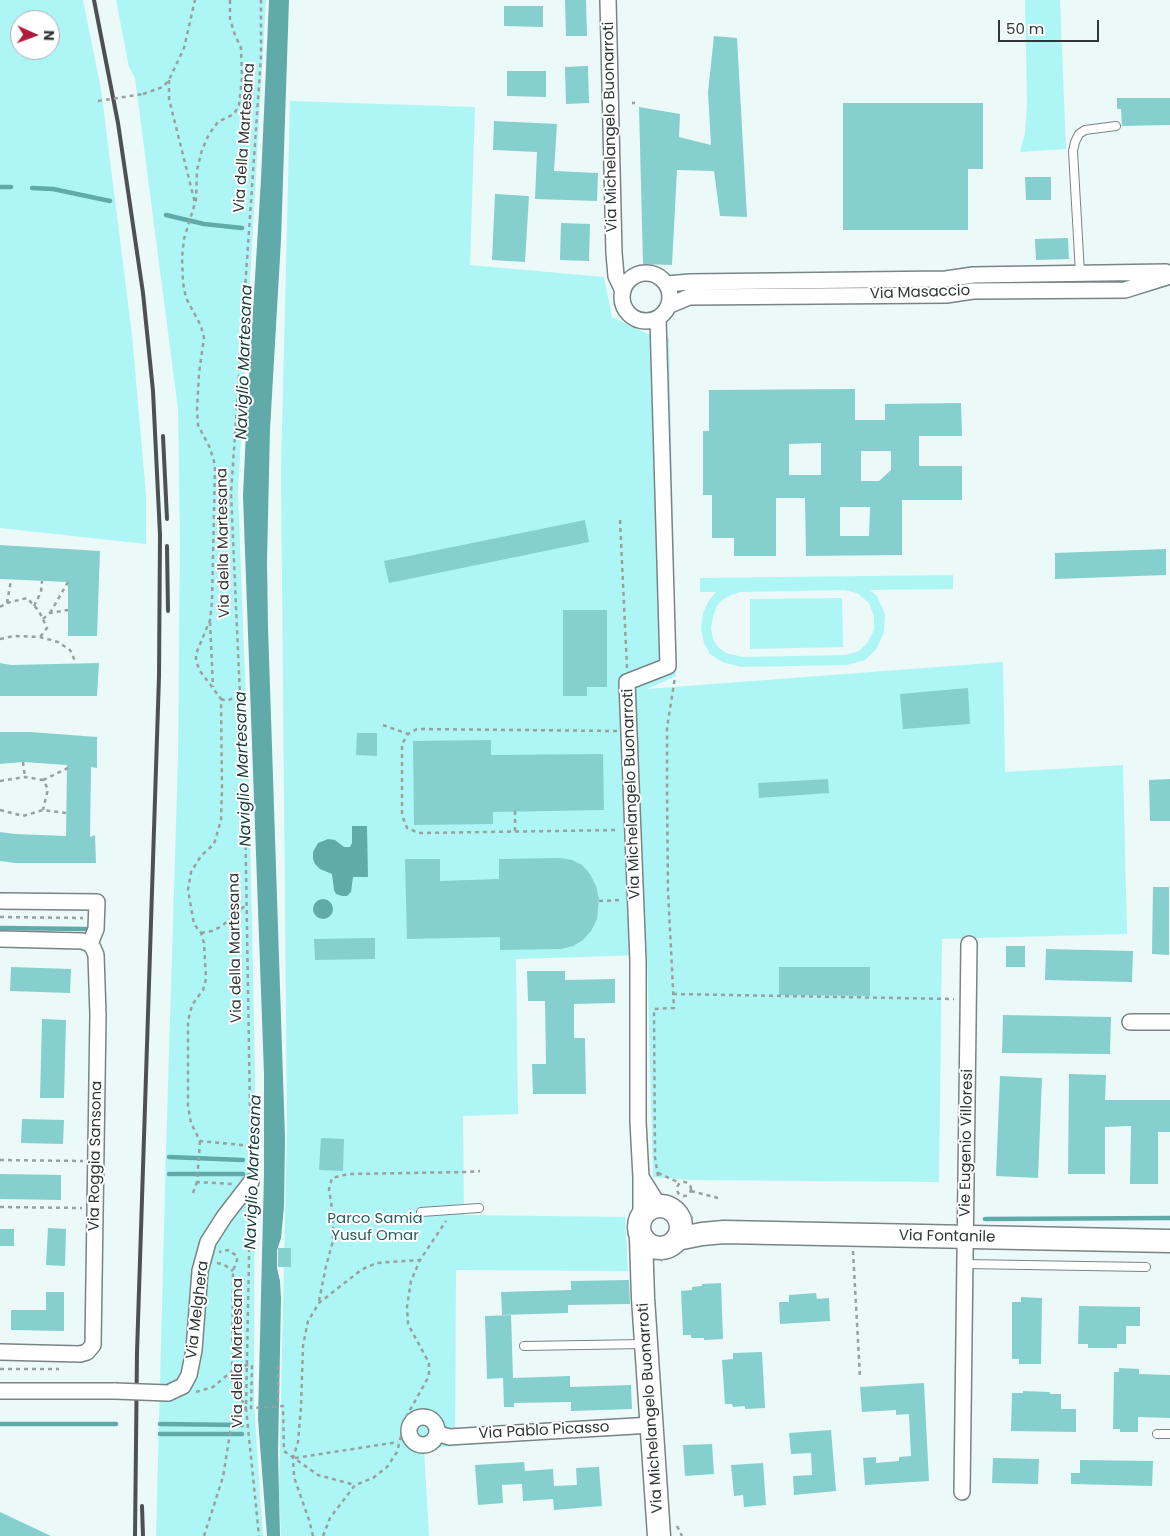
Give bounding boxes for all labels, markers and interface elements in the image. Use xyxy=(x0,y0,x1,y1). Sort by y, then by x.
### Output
north arrow xyxy=(10,10,60,60)
scale bar xyxy=(1000,10,1101,42)
text: 50 m xyxy=(1006,18,1044,39)
street label: Via Michelangelo Buonarroti xyxy=(600,21,622,233)
text: N xyxy=(39,30,59,41)
street label: Via della Martesana xyxy=(231,63,259,213)
street label: Via Masaccio xyxy=(869,282,971,304)
water label: Naviglio Martesana xyxy=(233,284,257,440)
street label: Via della Martesana xyxy=(214,468,234,618)
street label: Via Michelangelo Buonarroti xyxy=(619,688,645,900)
water label: Naviglio Martesana xyxy=(232,691,256,847)
street label: Via della Martesana xyxy=(226,873,246,1023)
street label: Vie Eugenio Villoresi xyxy=(957,1069,977,1217)
street label: Via Roggia Sansona xyxy=(86,1081,106,1231)
water label: Naviglio Martesana xyxy=(242,1094,266,1250)
park label: Parco Samia Yusuf Omar xyxy=(327,1210,423,1245)
street label: Via Fontanile xyxy=(899,1227,995,1247)
street label: Via Melghera xyxy=(183,1260,213,1360)
street label: Via della Martesana xyxy=(229,1278,247,1428)
street label: Via Michelangelo Buonarroti xyxy=(635,1302,667,1514)
street label: Via Pablo Picasso xyxy=(478,1419,610,1443)

